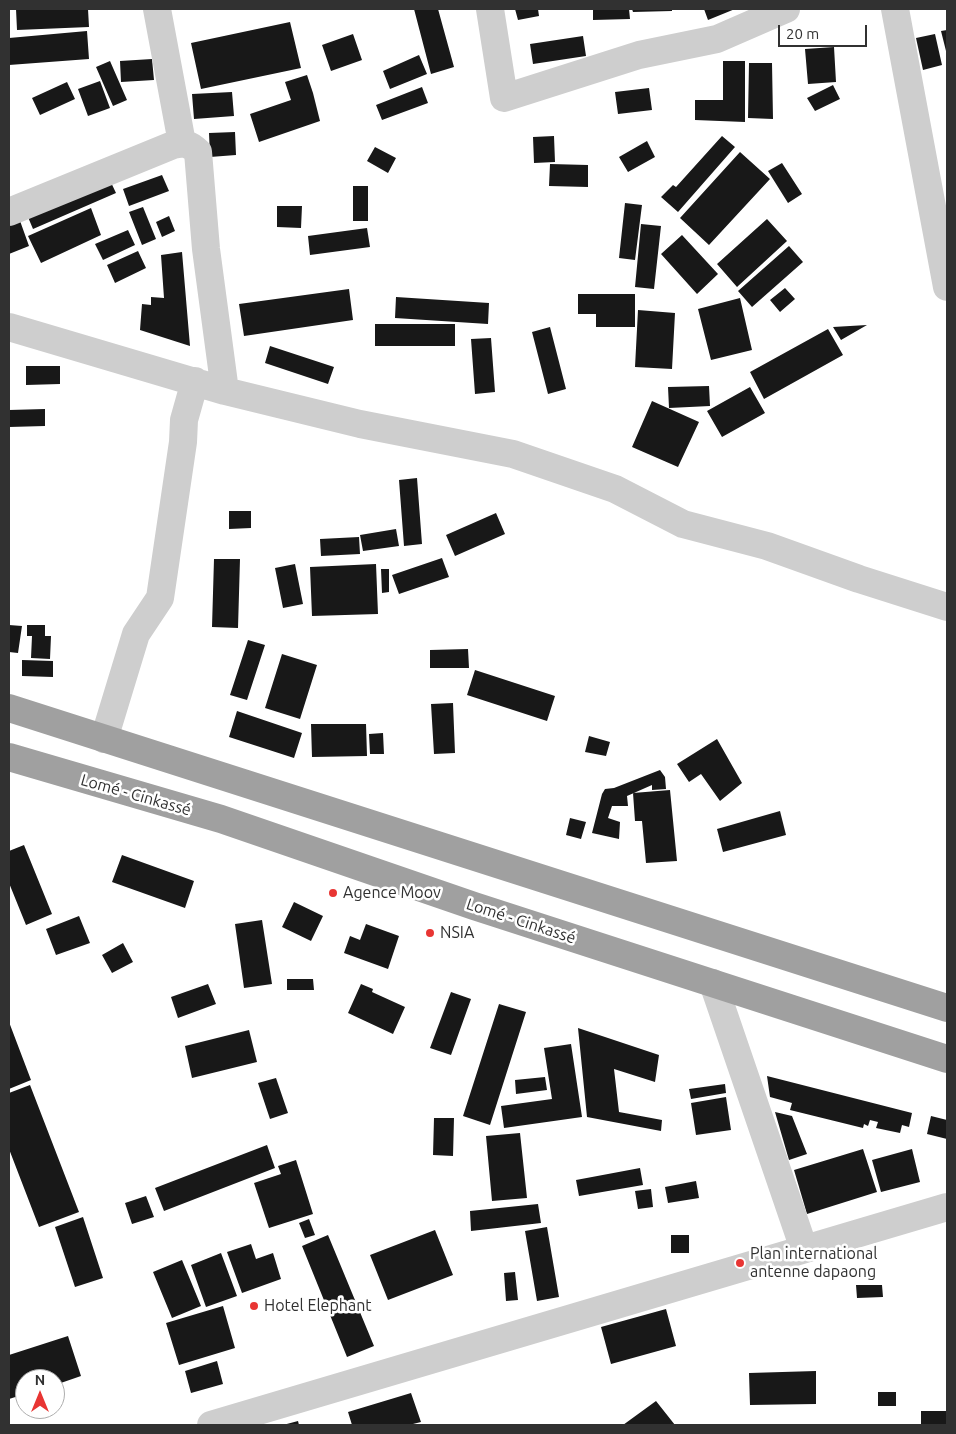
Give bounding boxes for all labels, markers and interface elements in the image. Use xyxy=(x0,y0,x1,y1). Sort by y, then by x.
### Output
scale bar xyxy=(781,15,870,47)
text: 20 m xyxy=(786,25,819,42)
street label: Lomé - Cinkassé xyxy=(79,770,193,820)
place label: Agence Moov xyxy=(343,883,441,903)
marker: Agence Moov xyxy=(327,887,339,899)
street label: Lomé - Cinkassé xyxy=(464,894,578,948)
place label: NSIA xyxy=(440,923,474,943)
marker: NSIA xyxy=(424,927,436,939)
place label: Plan international antenne dapaong xyxy=(750,1244,877,1282)
marker: Plan international antenne dapaong xyxy=(734,1257,746,1269)
place label: Hotel Elephant xyxy=(264,1296,372,1316)
marker: Hotel Elephant xyxy=(248,1300,260,1312)
north arrow xyxy=(15,1369,65,1419)
text: N xyxy=(35,1372,45,1388)

